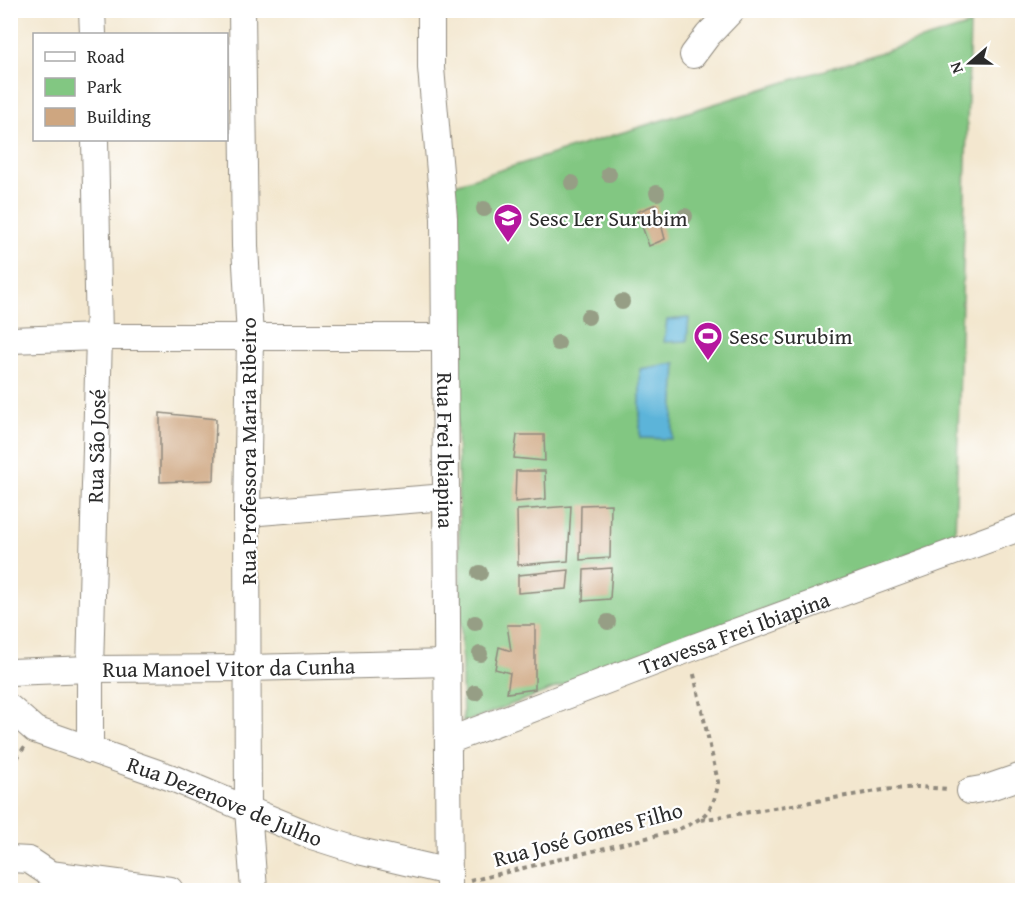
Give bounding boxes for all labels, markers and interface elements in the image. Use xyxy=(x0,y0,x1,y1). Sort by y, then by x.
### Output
legend xyxy=(33,33,228,141)
north arrow xyxy=(940,33,1000,93)
text: Road xyxy=(87,43,125,70)
text: N xyxy=(943,59,969,77)
text: Park xyxy=(87,73,123,100)
text: Building xyxy=(87,103,151,130)
school or university icon: Sesc Ler Surubim xyxy=(492,202,524,244)
place label: Sesc Ler Surubim xyxy=(529,202,688,234)
street label: Rua Professora Maria Ribeiro xyxy=(232,317,264,585)
sports icon: Sesc Surubim xyxy=(692,320,724,362)
place label: Sesc Surubim xyxy=(729,320,853,352)
street label: Rua Frei Ibiapina xyxy=(429,372,462,529)
street label: Rua São José xyxy=(78,389,114,504)
street label: Travessa Frei Ibiapina xyxy=(634,583,835,683)
street label: Rua Manoel Vitor da Cunha xyxy=(102,649,356,685)
street label: Rua Dezenove de Julho xyxy=(123,748,326,854)
street label: Rua José Gomes Filho xyxy=(490,793,686,875)

